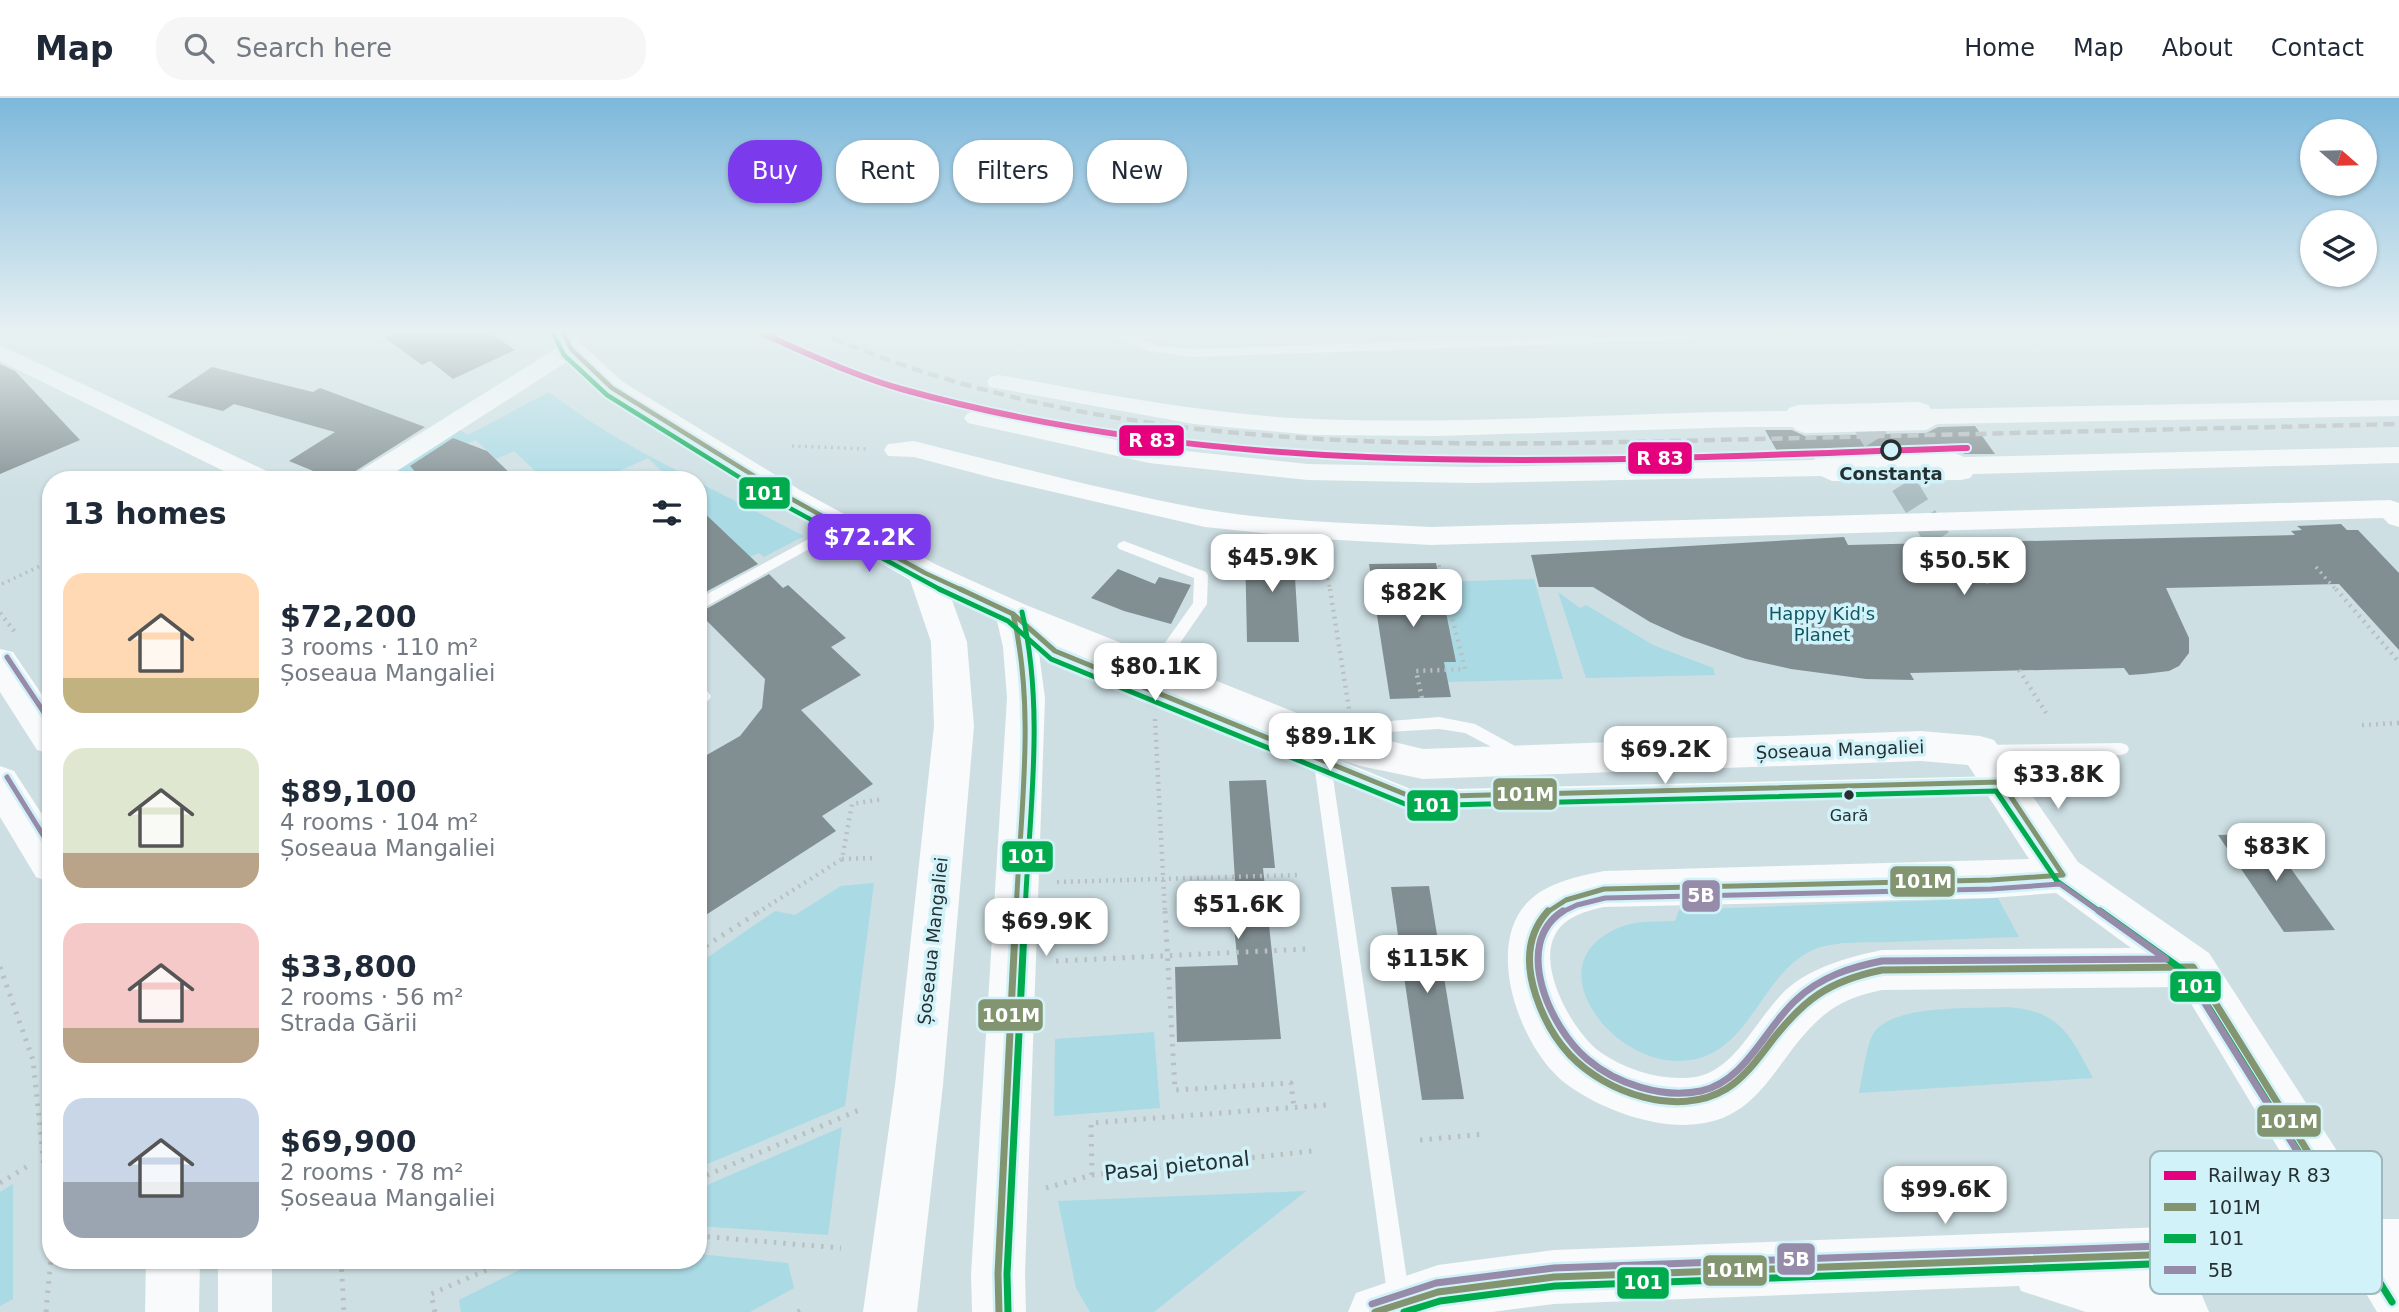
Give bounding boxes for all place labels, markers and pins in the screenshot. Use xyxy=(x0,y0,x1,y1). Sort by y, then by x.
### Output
marker: Constanța xyxy=(1881,440,1901,460)
place label: Constanța xyxy=(1839,463,1943,484)
pin: $72.2K xyxy=(812,514,926,574)
pin: $45.9K xyxy=(1215,534,1329,594)
pin: $50.5K xyxy=(1907,538,2021,597)
pin: $82K xyxy=(1372,570,1454,629)
pin: $80.1K xyxy=(1098,644,1212,703)
pin: $89.1K xyxy=(1273,714,1387,773)
pin: $69.2K xyxy=(1608,726,1722,786)
pin: $33.8K xyxy=(2001,752,2115,811)
marker: Gară xyxy=(1842,788,1856,802)
place label: Gară xyxy=(1830,806,1868,825)
pin: $83K xyxy=(2235,824,2317,883)
pin: $51.6K xyxy=(1181,882,1295,941)
pin: $69.9K xyxy=(989,898,1103,958)
pin: $115K xyxy=(1378,936,1476,995)
pin: $99.6K xyxy=(1888,1166,2002,1226)

